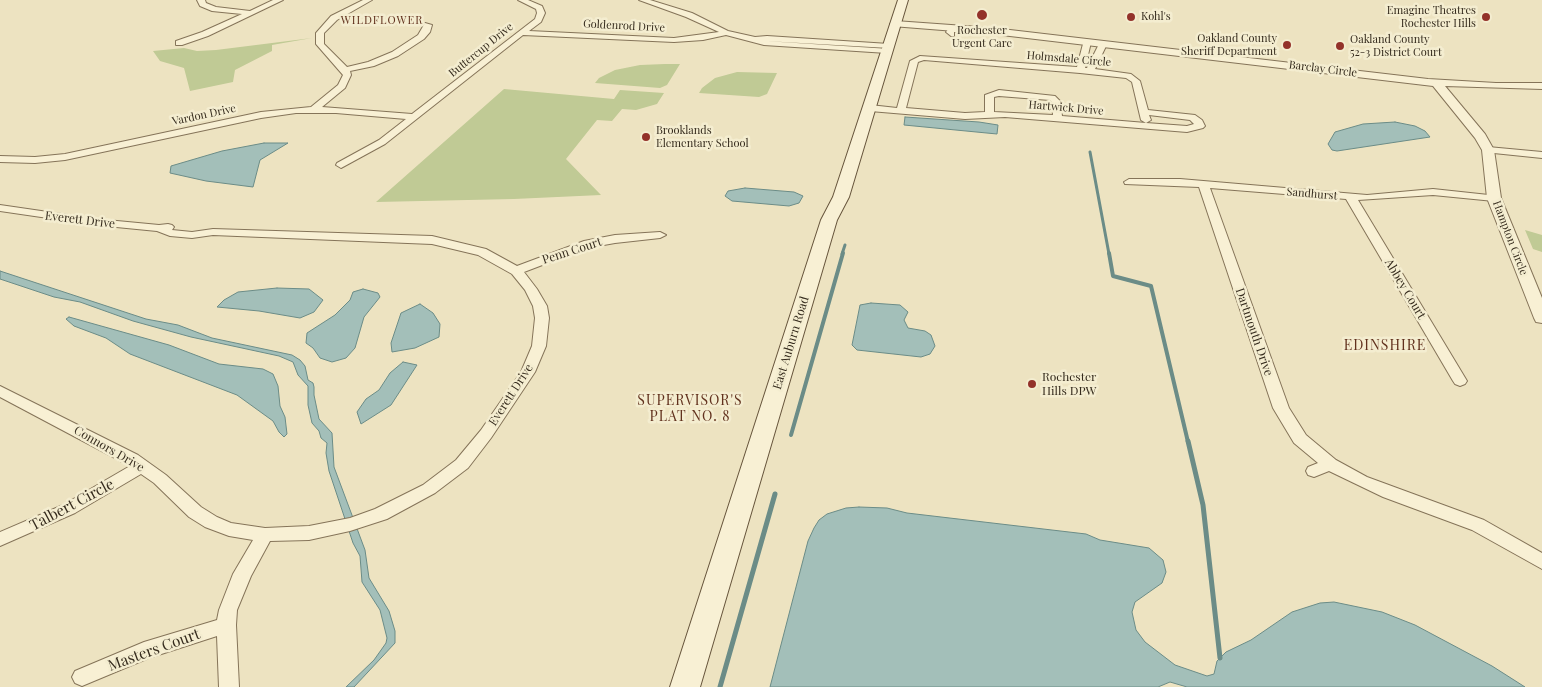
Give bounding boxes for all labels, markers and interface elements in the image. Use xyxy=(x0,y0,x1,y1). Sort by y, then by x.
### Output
place label: Emagine Theatres Rochester Hills xyxy=(1387,4,1476,30)
marker: Rochester Urgent Care xyxy=(975,8,989,22)
place label: Kohl's xyxy=(1141,10,1171,24)
marker: Kohl's xyxy=(1125,11,1137,23)
marker: Emagine Theatres Rochester Hills xyxy=(1480,11,1492,23)
district label: WILDFLOWER xyxy=(339,14,425,28)
street label: Goldenrod Drive xyxy=(583,17,665,35)
street label: Buttercup Drive xyxy=(446,20,516,80)
place label: Rochester Urgent Care xyxy=(952,24,1012,50)
place label: Oakland County Sheriff Department xyxy=(1181,32,1277,58)
place label: Oakland County 52-3 District Court xyxy=(1350,33,1442,59)
marker: Oakland County Sheriff Department xyxy=(1281,39,1293,51)
marker: Oakland County 52-3 District Court xyxy=(1334,40,1346,52)
street label: Holmsdale Circle xyxy=(1026,49,1112,69)
street label: Barclay Circle xyxy=(1288,58,1358,80)
street label: Hartwick Drive xyxy=(1028,98,1104,118)
street label: Vardon Drive xyxy=(171,102,237,128)
place label: Brooklands Elementary School xyxy=(656,124,749,150)
marker: Brooklands Elementary School xyxy=(640,131,652,143)
street label: Sandhurst xyxy=(1286,185,1338,203)
street label: Hampton Circle xyxy=(1490,199,1530,277)
street label: Everett Drive xyxy=(44,209,116,231)
street label: Penn Court xyxy=(540,235,604,267)
street label: Abbey Court xyxy=(1381,256,1429,322)
street label: Dartmouth Drive xyxy=(1232,286,1276,378)
street label: East Auburn Road xyxy=(770,295,812,391)
district label: EDINSHIRE xyxy=(1343,338,1427,354)
street label: Everett Drive xyxy=(486,361,536,429)
place label: Rochester Hills DPW xyxy=(1042,370,1096,398)
marker: Rochester Hills DPW xyxy=(1026,378,1038,390)
district label: SUPERVISOR'S PLAT NO. 8 xyxy=(636,393,744,426)
street label: Connors Drive xyxy=(71,423,147,475)
street label: Talbert Circle xyxy=(27,475,117,535)
street label: Masters Court xyxy=(106,625,202,675)

